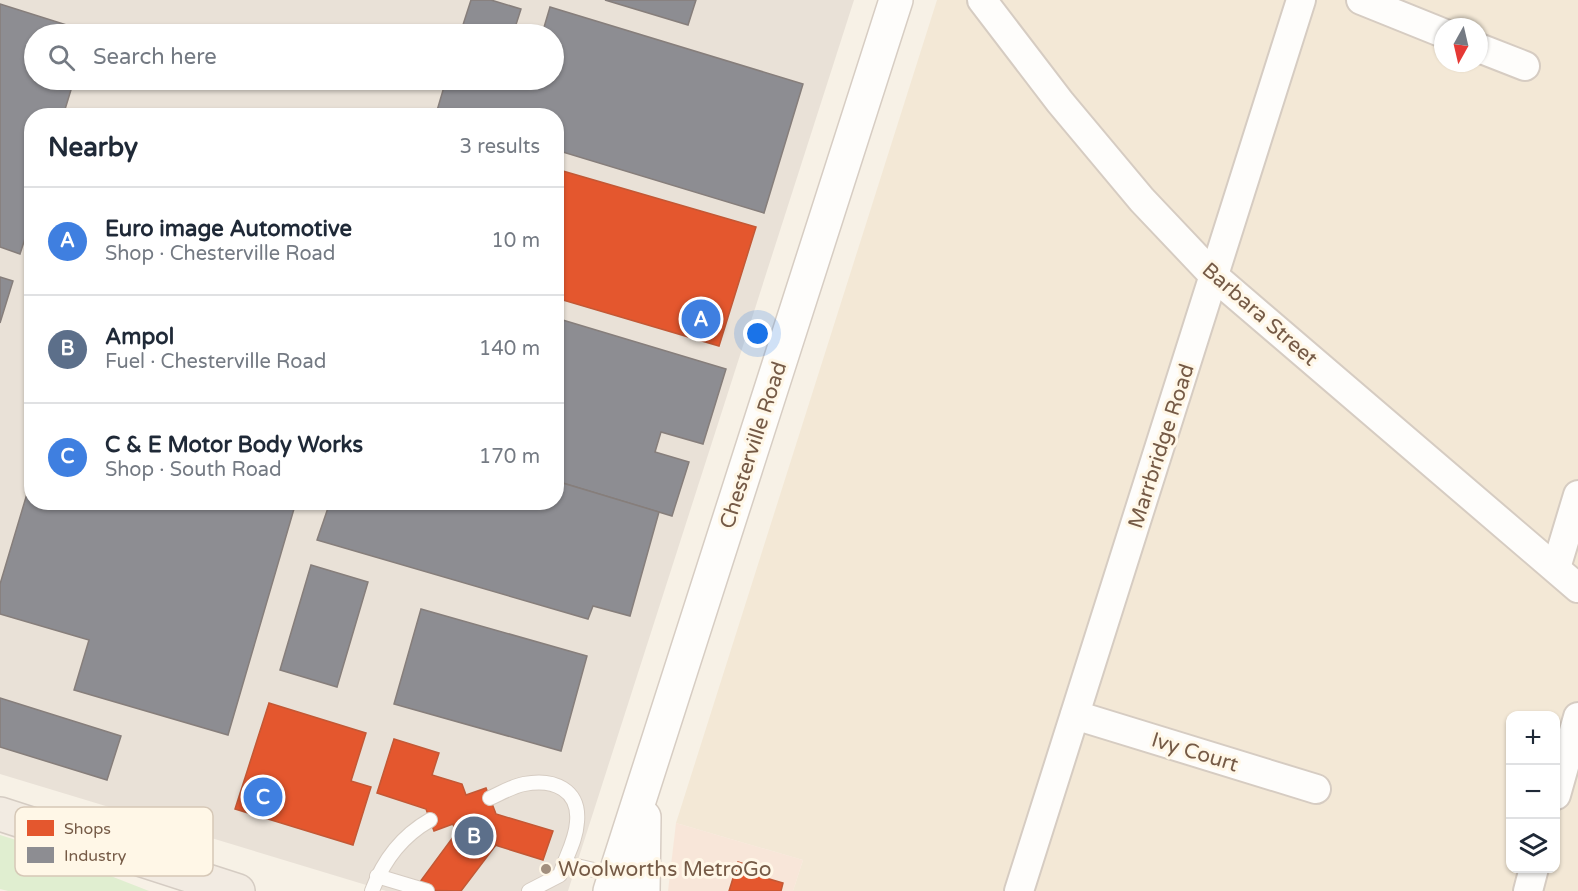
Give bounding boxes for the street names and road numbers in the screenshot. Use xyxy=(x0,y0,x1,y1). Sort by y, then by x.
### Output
street label: Barbara Street xyxy=(1197,257,1323,371)
street label: Chesterville Road xyxy=(715,359,792,532)
street label: Marrbridge Road xyxy=(1123,361,1200,531)
street label: Ivy Court xyxy=(1148,727,1241,778)

